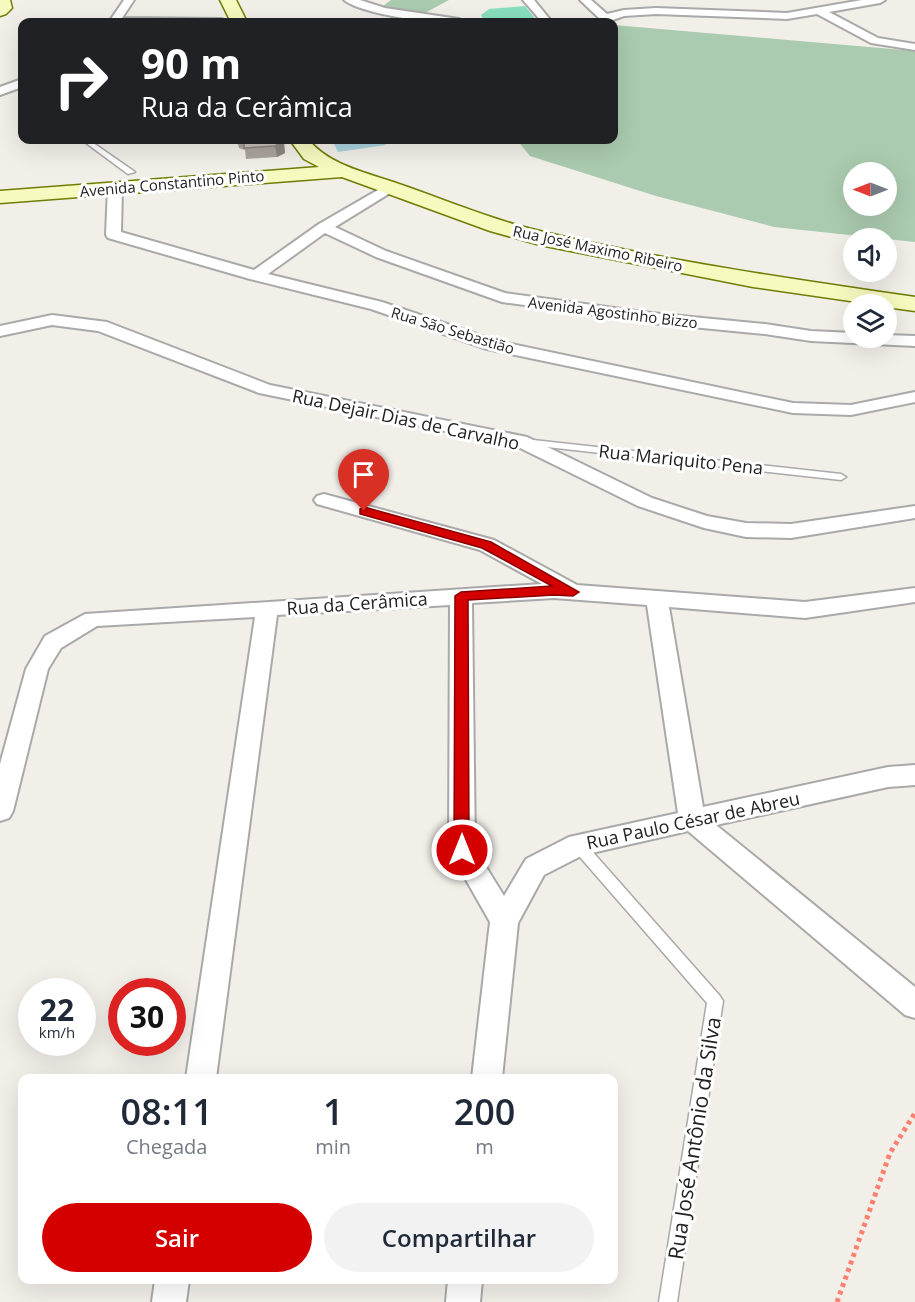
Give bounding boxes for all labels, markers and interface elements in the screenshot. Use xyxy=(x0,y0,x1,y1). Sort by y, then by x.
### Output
text: 90 m xyxy=(141,34,241,91)
icon: right xyxy=(42,42,120,120)
text: Rua da Cerâmica xyxy=(141,88,353,125)
north arrow xyxy=(843,162,897,216)
map controls xyxy=(843,162,897,348)
street label: Avenida Constantino Pinto xyxy=(79,165,265,201)
street label: Rua José Maximo Ribeiro xyxy=(511,220,685,276)
button: sound xyxy=(843,228,897,282)
street label: Avenida Agostinho Bizzo xyxy=(527,292,699,332)
button: layers xyxy=(843,294,897,348)
street label: Rua São Sebastião xyxy=(389,302,517,358)
street label: Rua Dejair Dias de Carvalho xyxy=(290,383,522,455)
street label: Rua Mariquito Pena xyxy=(597,438,765,480)
pin xyxy=(338,449,389,511)
icon: arrive xyxy=(347,458,380,491)
street label: Rua da Cerâmica xyxy=(286,586,428,620)
street label: Rua Paulo César de Abreu xyxy=(584,786,802,854)
position arrow xyxy=(430,818,494,882)
speed limit sign: 30 xyxy=(108,978,186,1056)
text: 22 xyxy=(40,989,74,1030)
street label: Rua José Antônio da Silva xyxy=(661,1015,727,1261)
text: km/h xyxy=(39,1022,75,1042)
text: 08:11 xyxy=(121,1087,213,1136)
text: 1 xyxy=(323,1087,344,1136)
text: 200 xyxy=(454,1087,515,1136)
text: Chegada xyxy=(126,1133,207,1160)
text: min xyxy=(315,1133,351,1160)
text: m xyxy=(475,1133,494,1160)
button: Sair xyxy=(42,1203,312,1272)
button: Compartilhar xyxy=(324,1203,594,1272)

